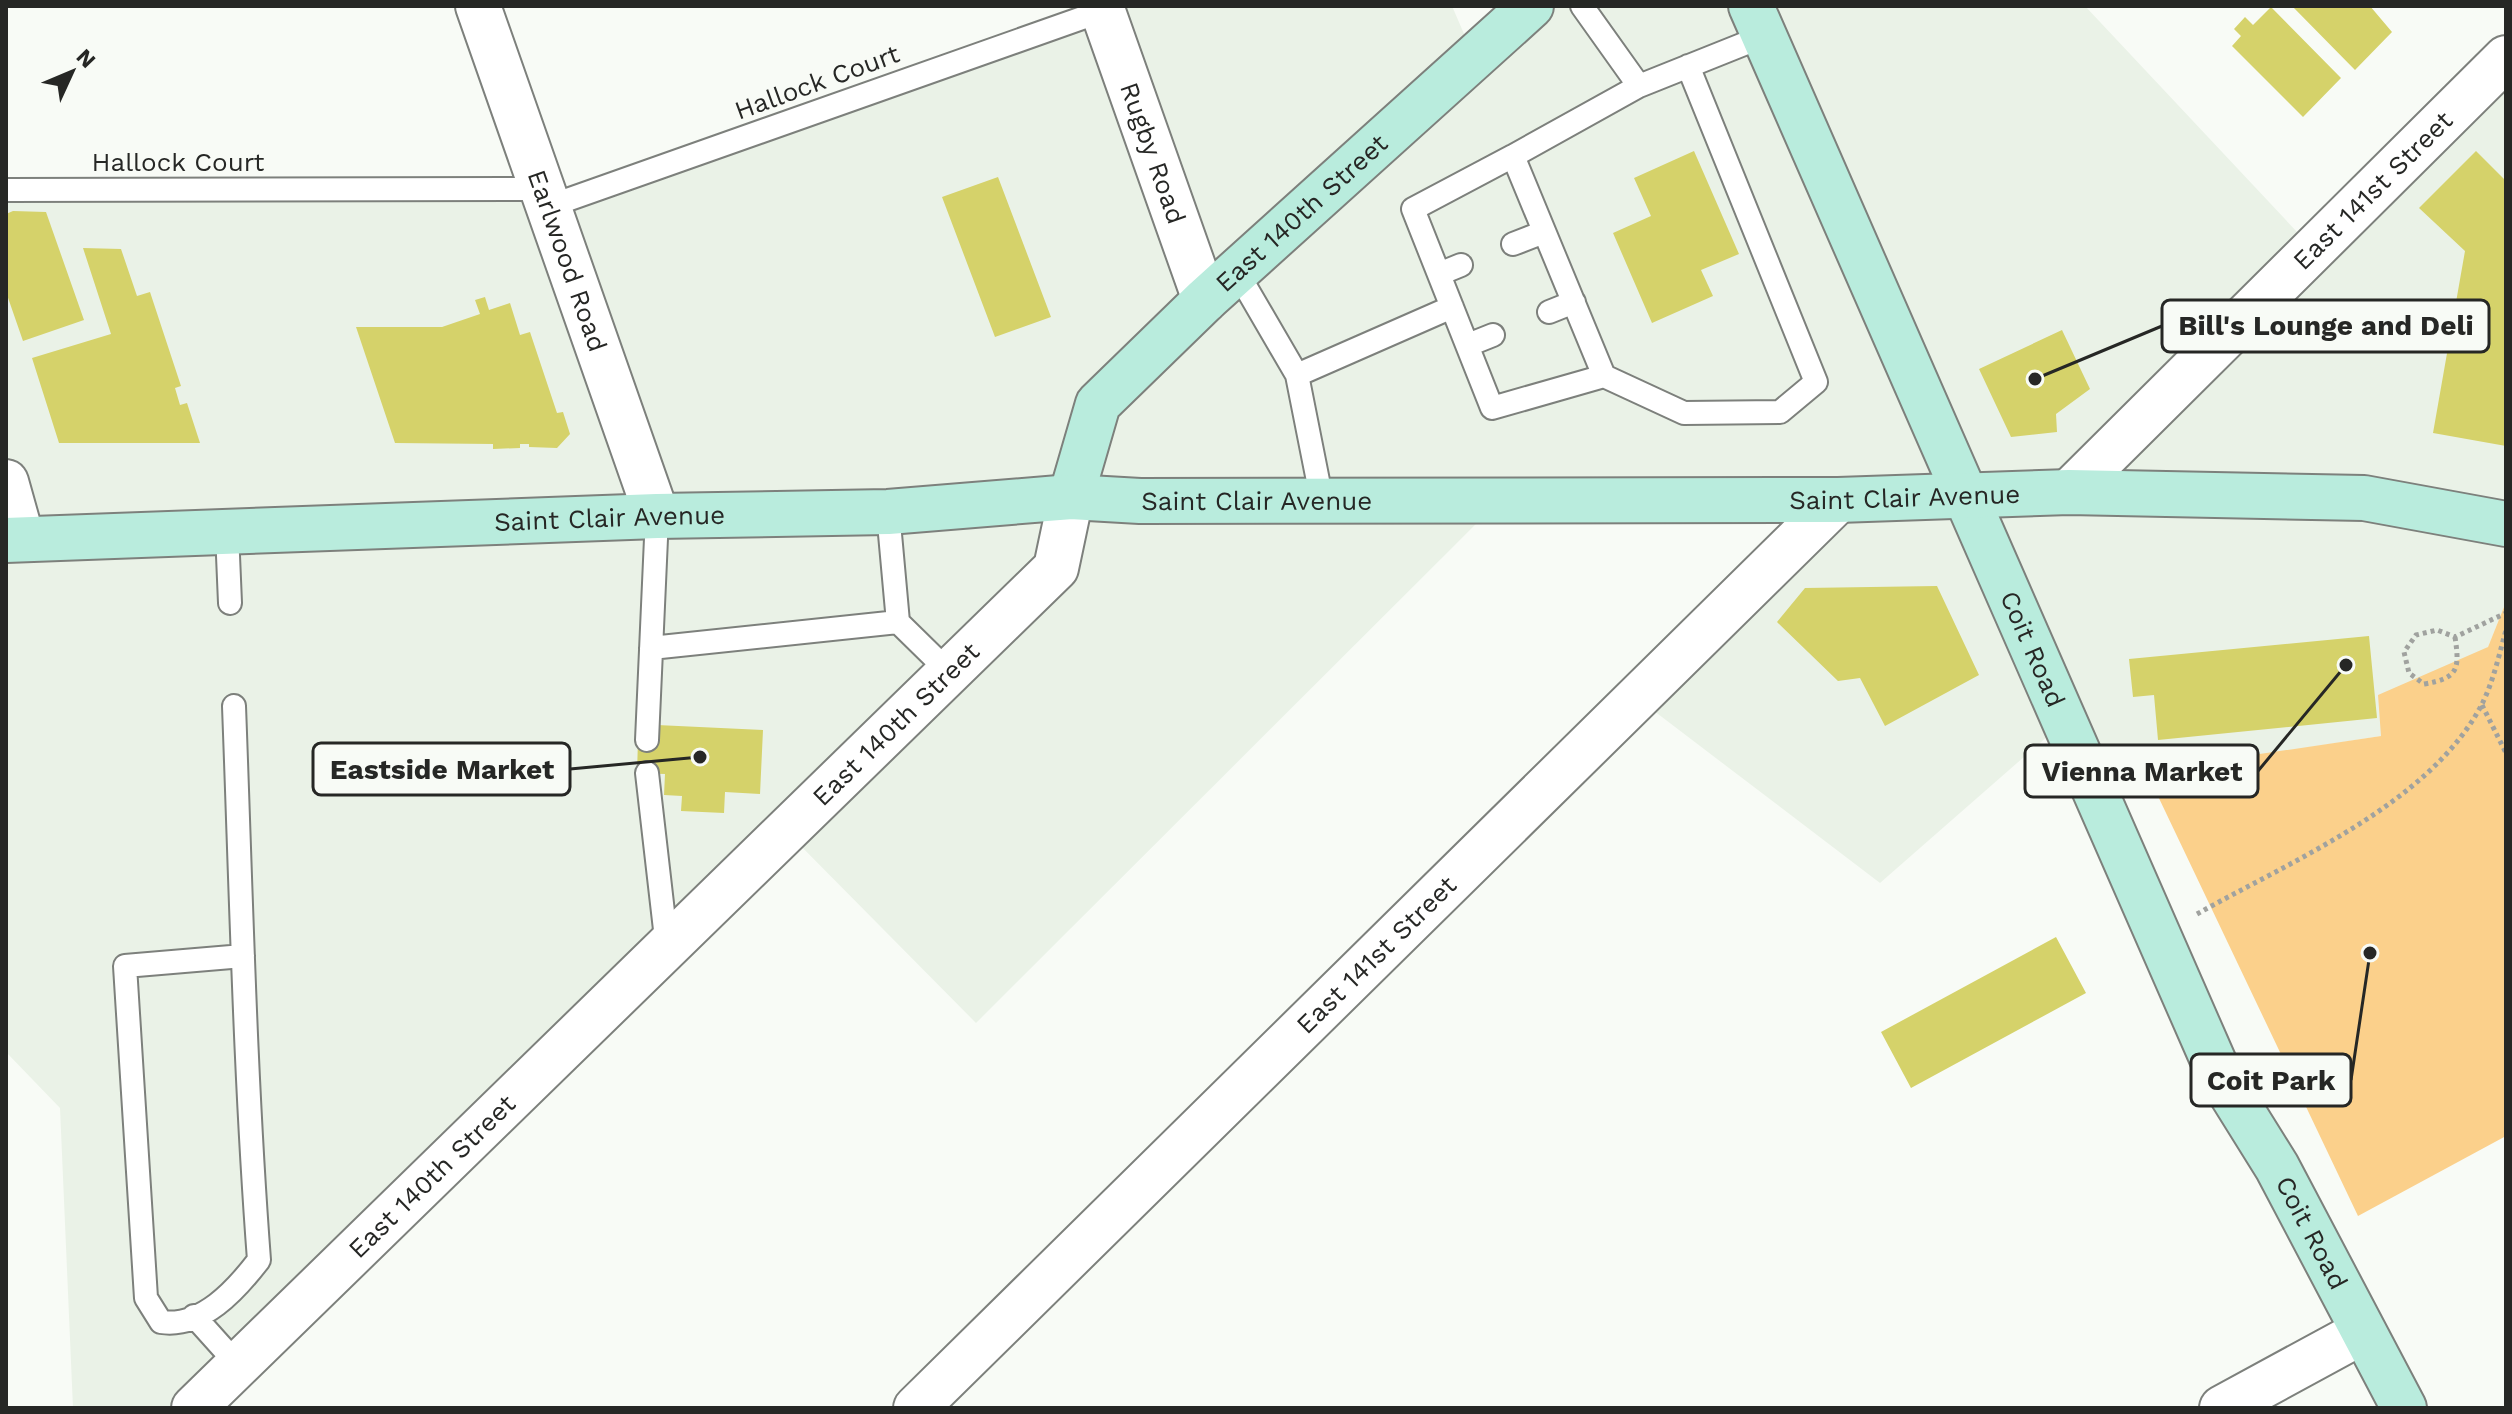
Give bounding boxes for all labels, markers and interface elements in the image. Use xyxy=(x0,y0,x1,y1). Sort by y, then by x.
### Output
north arrow xyxy=(32,32,112,112)
street label: Hallock Court xyxy=(731,38,903,126)
text: N xyxy=(71,44,101,73)
street label: Rugby Road xyxy=(1114,78,1192,228)
street label: East 141st Street xyxy=(2287,105,2458,276)
street label: East 140th Street xyxy=(1209,128,1394,298)
street label: Hallock Court xyxy=(92,147,265,177)
street label: Earlwood Road xyxy=(522,166,613,356)
callout: Bill's Lounge and Deli xyxy=(2162,300,2489,352)
text: Bill's Lounge and Deli xyxy=(2178,309,2474,342)
street label: Saint Clair Avenue xyxy=(1789,479,2021,515)
street label: Saint Clair Avenue xyxy=(1141,486,1372,516)
street label: Saint Clair Avenue xyxy=(494,500,725,537)
street label: Coit Road xyxy=(1994,586,2071,712)
street label: East 140th Street xyxy=(806,636,985,812)
callout: Eastside Market xyxy=(313,743,570,795)
callout: Vienna Market xyxy=(2025,745,2258,797)
text: Eastside Market xyxy=(330,753,554,786)
text: Vienna Market xyxy=(2042,755,2242,788)
street label: East 141st Street xyxy=(1290,870,1462,1040)
callout: Coit Park xyxy=(2191,1054,2351,1106)
text: Coit Park xyxy=(2207,1064,2336,1097)
street label: East 140th Street xyxy=(342,1088,521,1264)
street label: Coit Road xyxy=(2270,1171,2354,1294)

